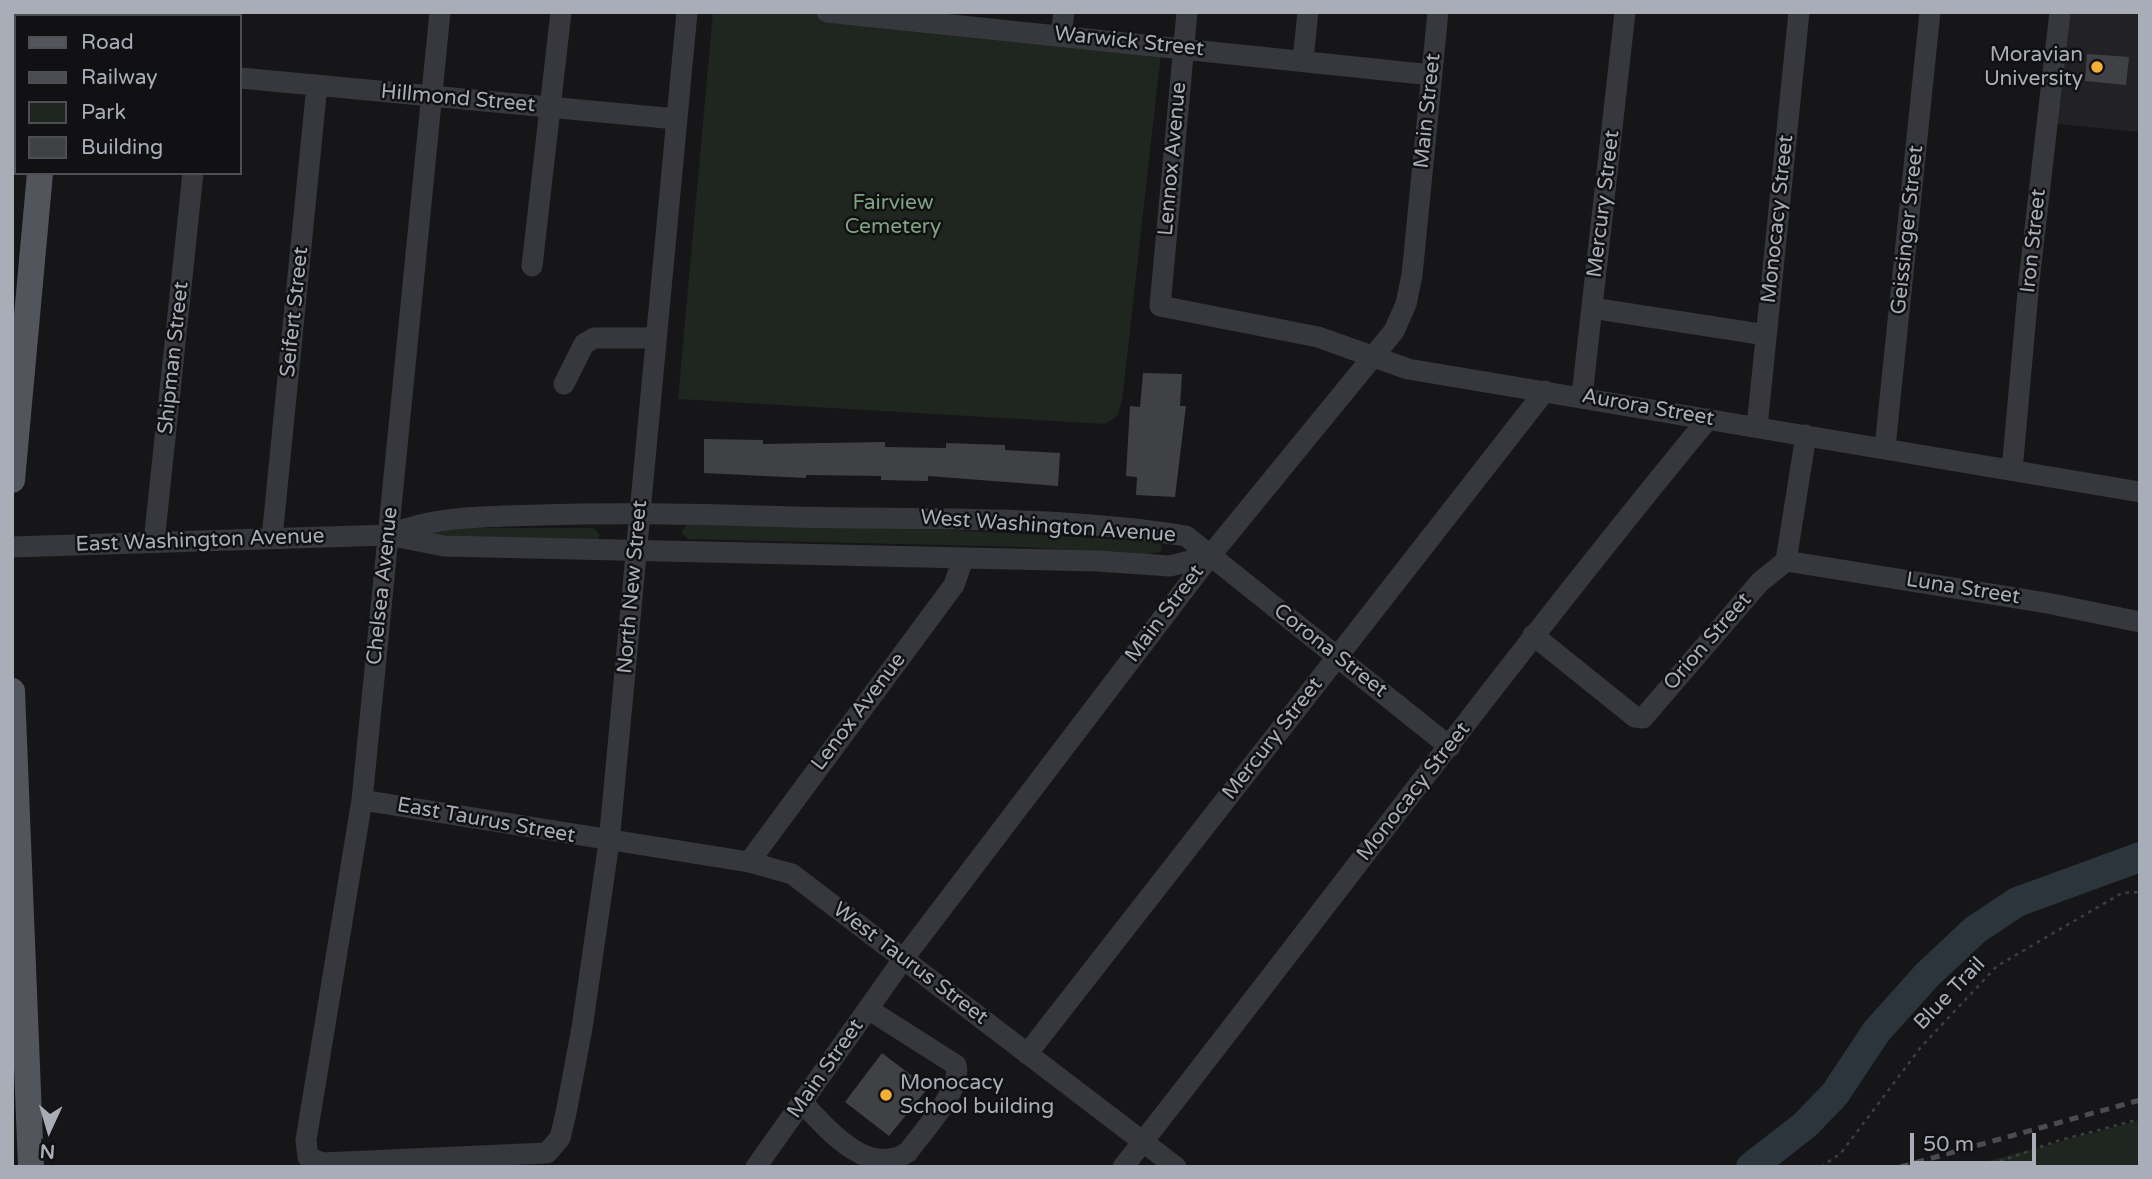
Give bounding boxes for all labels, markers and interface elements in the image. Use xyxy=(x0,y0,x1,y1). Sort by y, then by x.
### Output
legend xyxy=(14,14,242,175)
street label: Warwick Street xyxy=(1053,22,1205,62)
text: Road xyxy=(81,30,134,55)
place label: Moravian University xyxy=(1984,42,2083,92)
street label: Main Street xyxy=(1409,52,1447,170)
marker: Moravian University xyxy=(2089,59,2105,75)
text: Railway xyxy=(81,65,158,90)
street label: Hillmond Street xyxy=(380,80,536,118)
street label: Lennox Avenue xyxy=(1154,81,1192,237)
text: Park xyxy=(81,100,126,125)
street label: Mercury Street xyxy=(1582,129,1626,279)
street label: Monocacy Street xyxy=(1757,134,1799,304)
text: Building xyxy=(81,135,163,160)
street label: Geissinger Street xyxy=(1887,144,1929,316)
street label: Iron Street xyxy=(2016,188,2052,294)
park label: Fairview Cemetery xyxy=(845,190,941,240)
street label: Seifert Street xyxy=(276,246,314,378)
street label: Shipman Street xyxy=(153,280,195,436)
street label: Aurora Street xyxy=(1580,384,1716,432)
street label: North New Street xyxy=(613,499,653,675)
street label: Chelsea Avenue xyxy=(362,506,404,666)
street label: West Washington Avenue xyxy=(919,506,1177,548)
street label: East Washington Avenue xyxy=(75,524,325,558)
street label: Main Street xyxy=(1120,560,1210,668)
street label: Luna Street xyxy=(1904,568,2022,610)
street label: Orion Street xyxy=(1659,588,1757,696)
street label: Corona Street xyxy=(1268,599,1392,703)
street label: Lenox Avenue xyxy=(806,648,912,776)
street label: Mercury Street xyxy=(1217,673,1329,805)
street label: Monocacy Street xyxy=(1352,718,1476,866)
street label: East Taurus Street xyxy=(395,793,577,849)
street label: West Taurus Street xyxy=(827,897,993,1031)
street label: Blue Trail xyxy=(1909,952,1991,1036)
street label: Main Street xyxy=(783,1014,869,1124)
place label: Monocacy School building xyxy=(900,1070,1054,1120)
marker: Monocacy School building xyxy=(878,1087,894,1103)
north arrow xyxy=(14,1095,84,1165)
scale bar xyxy=(1914,1120,2040,1164)
text: 50 m xyxy=(1923,1132,1974,1157)
text: N xyxy=(39,1139,56,1162)

